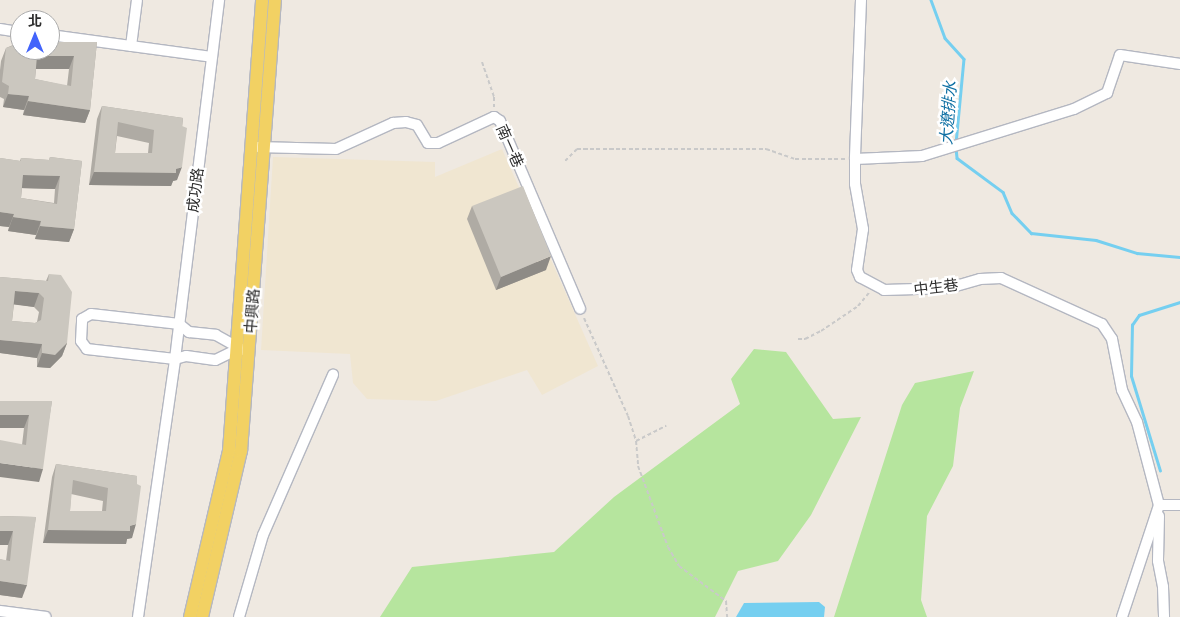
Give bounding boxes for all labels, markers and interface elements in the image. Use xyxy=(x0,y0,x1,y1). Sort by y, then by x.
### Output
north arrow xyxy=(10,10,60,60)
text: 北 xyxy=(28,13,42,29)
water label: 大遼排水 xyxy=(936,80,960,146)
street label: 南一巷 xyxy=(493,122,527,170)
street label: 成功路 xyxy=(183,167,207,213)
street label: 中生巷 xyxy=(913,275,959,299)
street label: 中興路 xyxy=(241,288,263,334)

